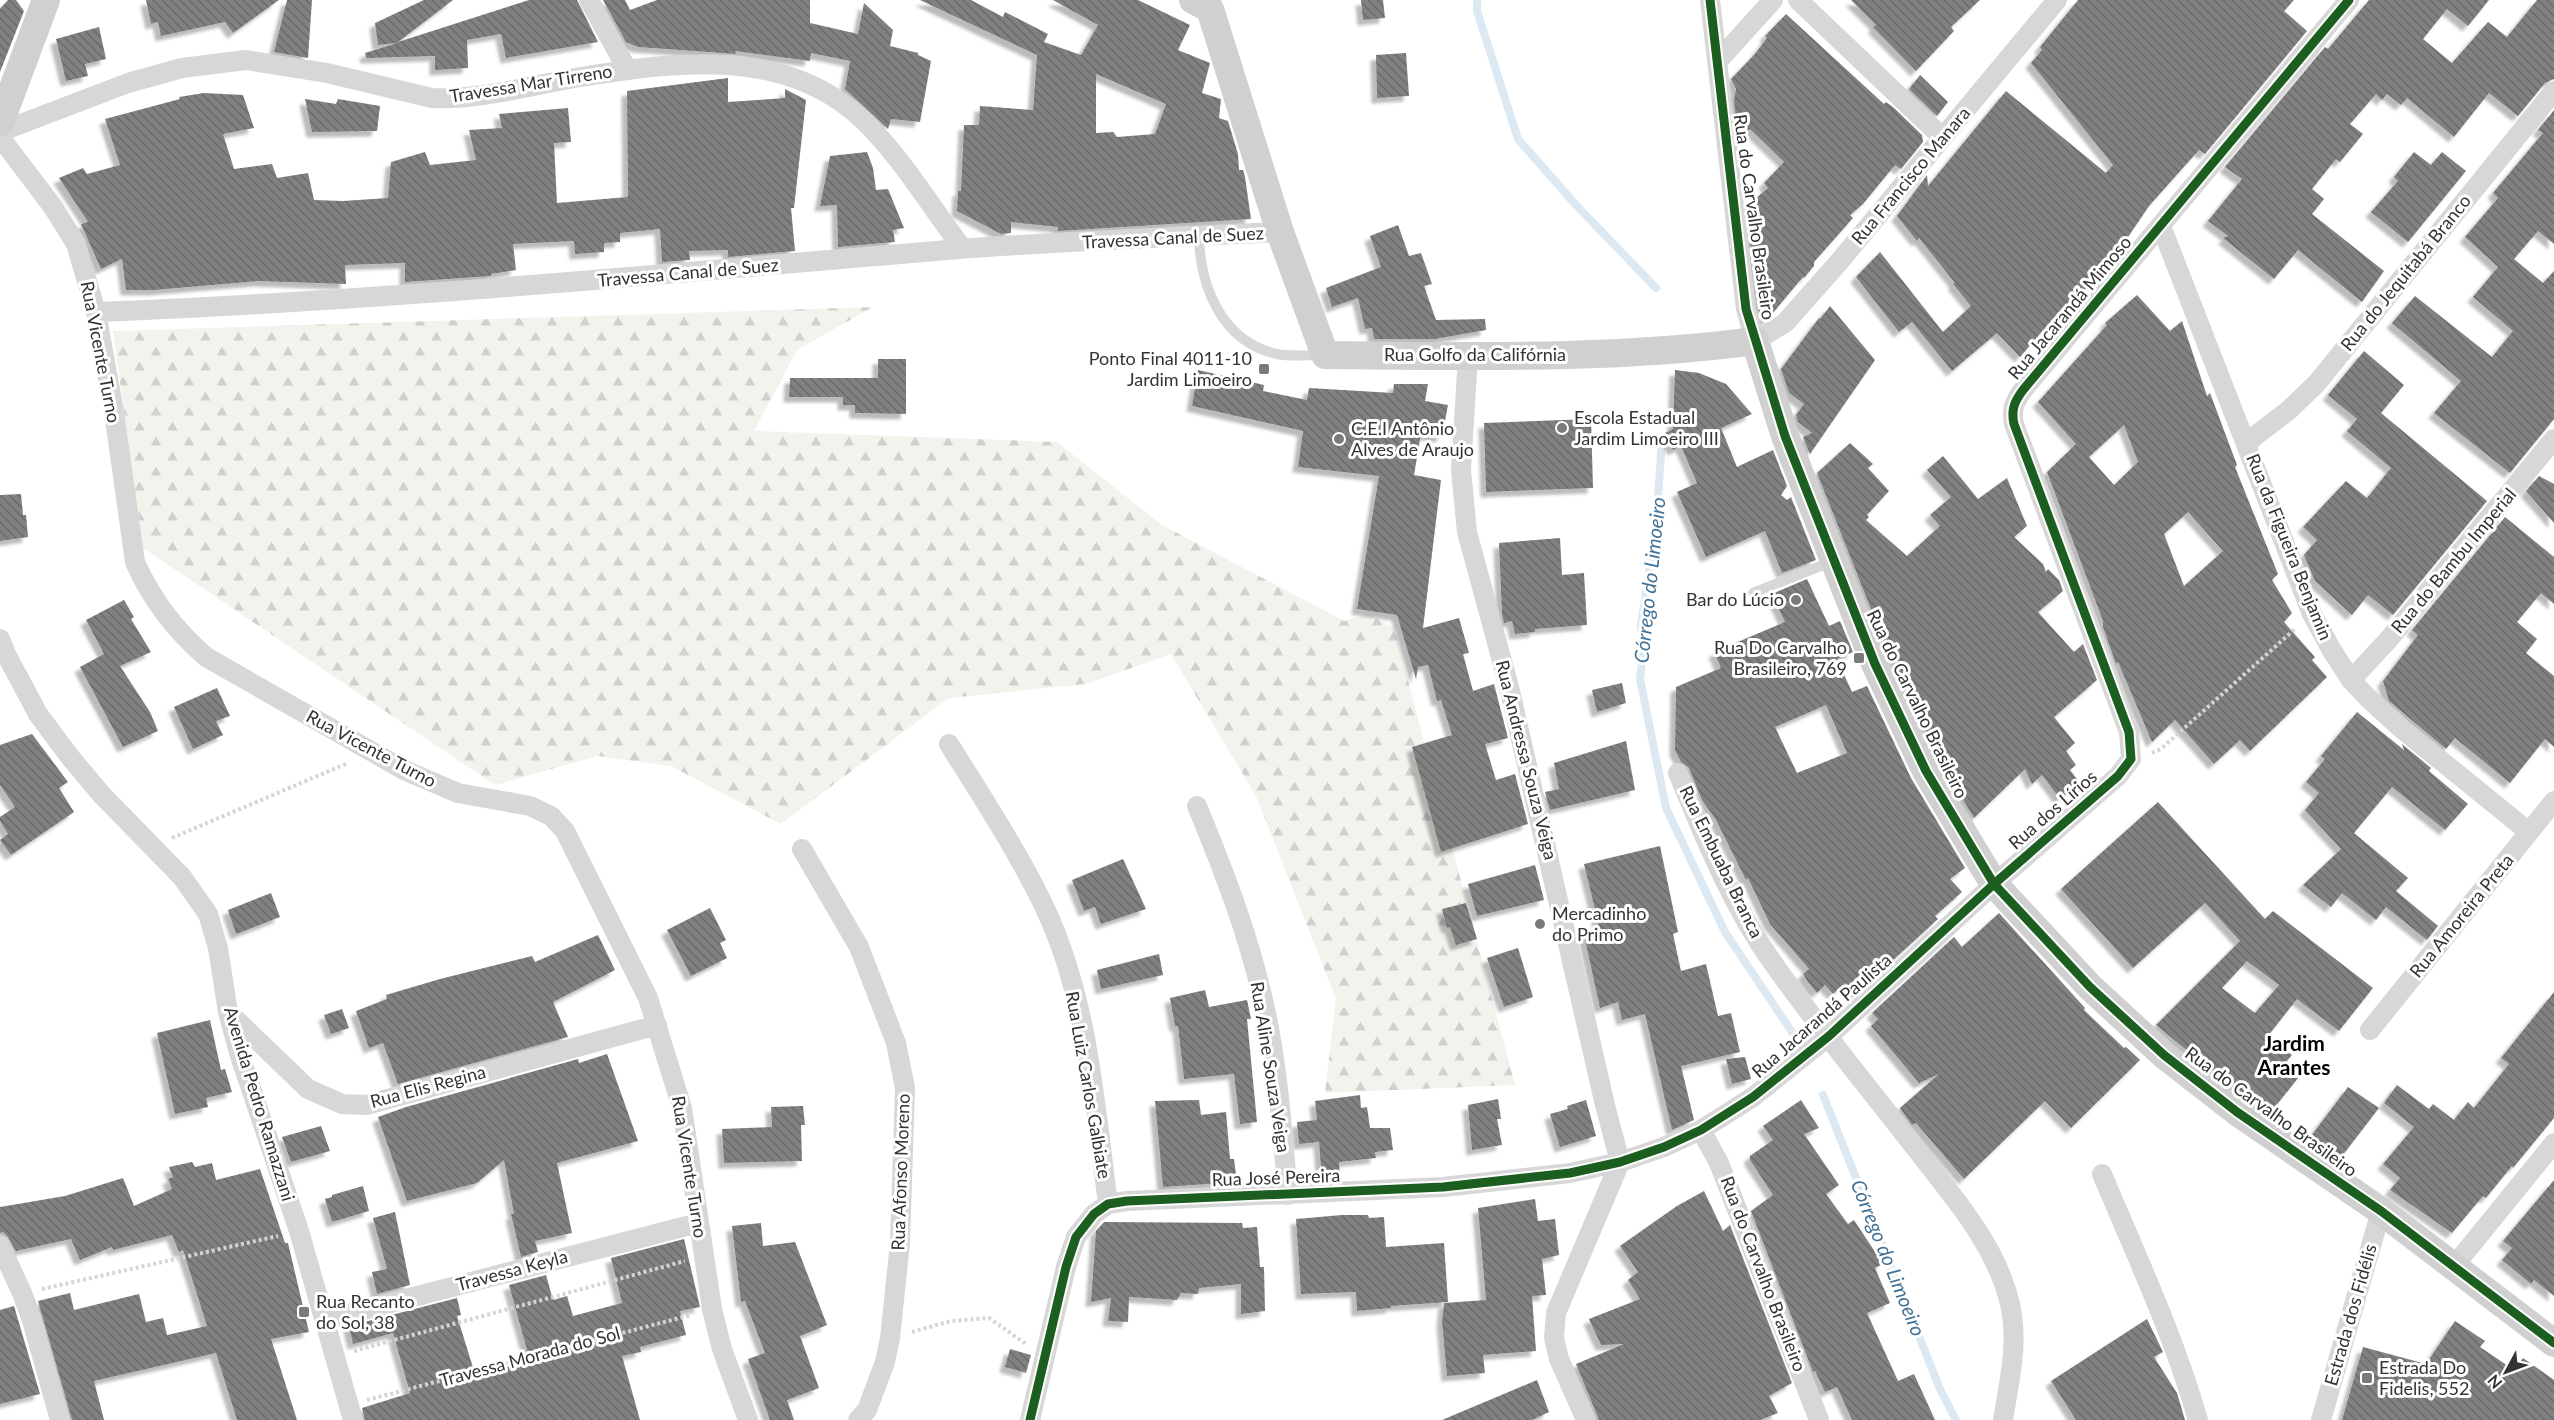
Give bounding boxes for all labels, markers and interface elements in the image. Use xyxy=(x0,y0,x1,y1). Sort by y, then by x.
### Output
street label: Travessa Mar Tirreno xyxy=(448,59,614,107)
street label: Rua Francisco Manara xyxy=(1846,102,1974,249)
street label: Rua do Carvalho Brasileiro xyxy=(1730,113,1780,321)
street label: Rua do Jequitabá Branco xyxy=(2335,190,2475,355)
street label: Travessa Canal de Suez xyxy=(1082,221,1264,253)
street label: Rua Jacarandá Mimoso xyxy=(2003,231,2136,384)
street label: Travessa Canal de Suez xyxy=(596,253,779,291)
street label: Rua Vicente Turno xyxy=(76,279,125,424)
street label: Rua Golfo da Califórnia xyxy=(1384,343,1566,365)
place label: Ponto Final 4011-10 Jardim Limoeiro xyxy=(1089,347,1252,390)
marker: Ponto Final 4011-10 Jardim Limoeiro xyxy=(1257,362,1271,376)
place label: Escola Estadual Jardim Limoeiro III xyxy=(1574,406,1719,449)
place label: C.E.I Antônio Alves de Araujo xyxy=(1351,417,1474,460)
marker: Escola Estadual Jardim Limoeiro III xyxy=(1555,421,1569,435)
marker: C.E.I Antônio Alves de Araujo xyxy=(1332,432,1346,446)
street label: Rua da Figueira Benjamin xyxy=(2242,450,2337,643)
street label: Rua do Bambu Imperial xyxy=(2386,483,2520,637)
water label: Córrego do Limoeiro xyxy=(1628,496,1670,664)
place label: Bar do Lúcio xyxy=(1686,588,1784,610)
marker: Bar do Lúcio xyxy=(1789,593,1803,607)
street label: Rua do Carvalho Brasileiro xyxy=(1863,606,1973,802)
place label: Rua Do Carvalho Brasileiro, 769 xyxy=(1714,636,1847,679)
marker: Rua Do Carvalho Brasileiro, 769 xyxy=(1852,651,1866,665)
street label: Rua Andressa Souza Veiga xyxy=(1492,658,1562,862)
street label: Rua Vicente Turno xyxy=(303,705,440,792)
street label: Rua dos Lírios xyxy=(2004,765,2101,854)
street label: Rua Embuaba Branca xyxy=(1676,782,1768,941)
street label: Rua Amoreira Preta xyxy=(2405,849,2518,982)
place label: Mercadinho do Primo xyxy=(1552,902,1646,945)
marker: Mercadinho do Primo xyxy=(1533,917,1547,931)
street label: Rua Jacarandá Paulista xyxy=(1747,949,1896,1082)
street label: Rua Aline Souza Veiga xyxy=(1247,980,1295,1154)
street label: Rua Luiz Carlos Galbiate xyxy=(1062,989,1116,1180)
street label: Avenida Pedro Ramazzani xyxy=(220,1004,300,1204)
district label: Jardim Arantes xyxy=(2257,1030,2330,1079)
street label: Rua do Carvalho Brasileiro xyxy=(2181,1041,2362,1181)
street label: Rua Elis Regina xyxy=(368,1060,488,1112)
street label: Rua Afonso Moreno xyxy=(886,1093,914,1251)
street label: Rua Vicente Turno xyxy=(668,1094,712,1240)
street label: Rua José Pereira xyxy=(1211,1164,1341,1190)
street label: Rua do Carvalho Brasileiro xyxy=(1716,1173,1811,1374)
water label: Córrego do Limoeiro xyxy=(1847,1176,1931,1339)
street label: Estrada dos Fidélis xyxy=(2319,1241,2381,1388)
street label: Travessa Keyla xyxy=(454,1245,570,1295)
place label: Rua Recanto do Sol, 38 xyxy=(316,1290,415,1333)
marker: Rua Recanto do Sol, 38 xyxy=(297,1305,311,1319)
street label: Travessa Morada do Sol xyxy=(437,1321,623,1391)
north arrow xyxy=(2476,1342,2536,1402)
place label: Estrada Do Fidelis, 552 xyxy=(2379,1356,2469,1399)
marker: Estrada Do Fidelis, 552 xyxy=(2360,1371,2374,1385)
text: N xyxy=(2483,1371,2506,1393)

